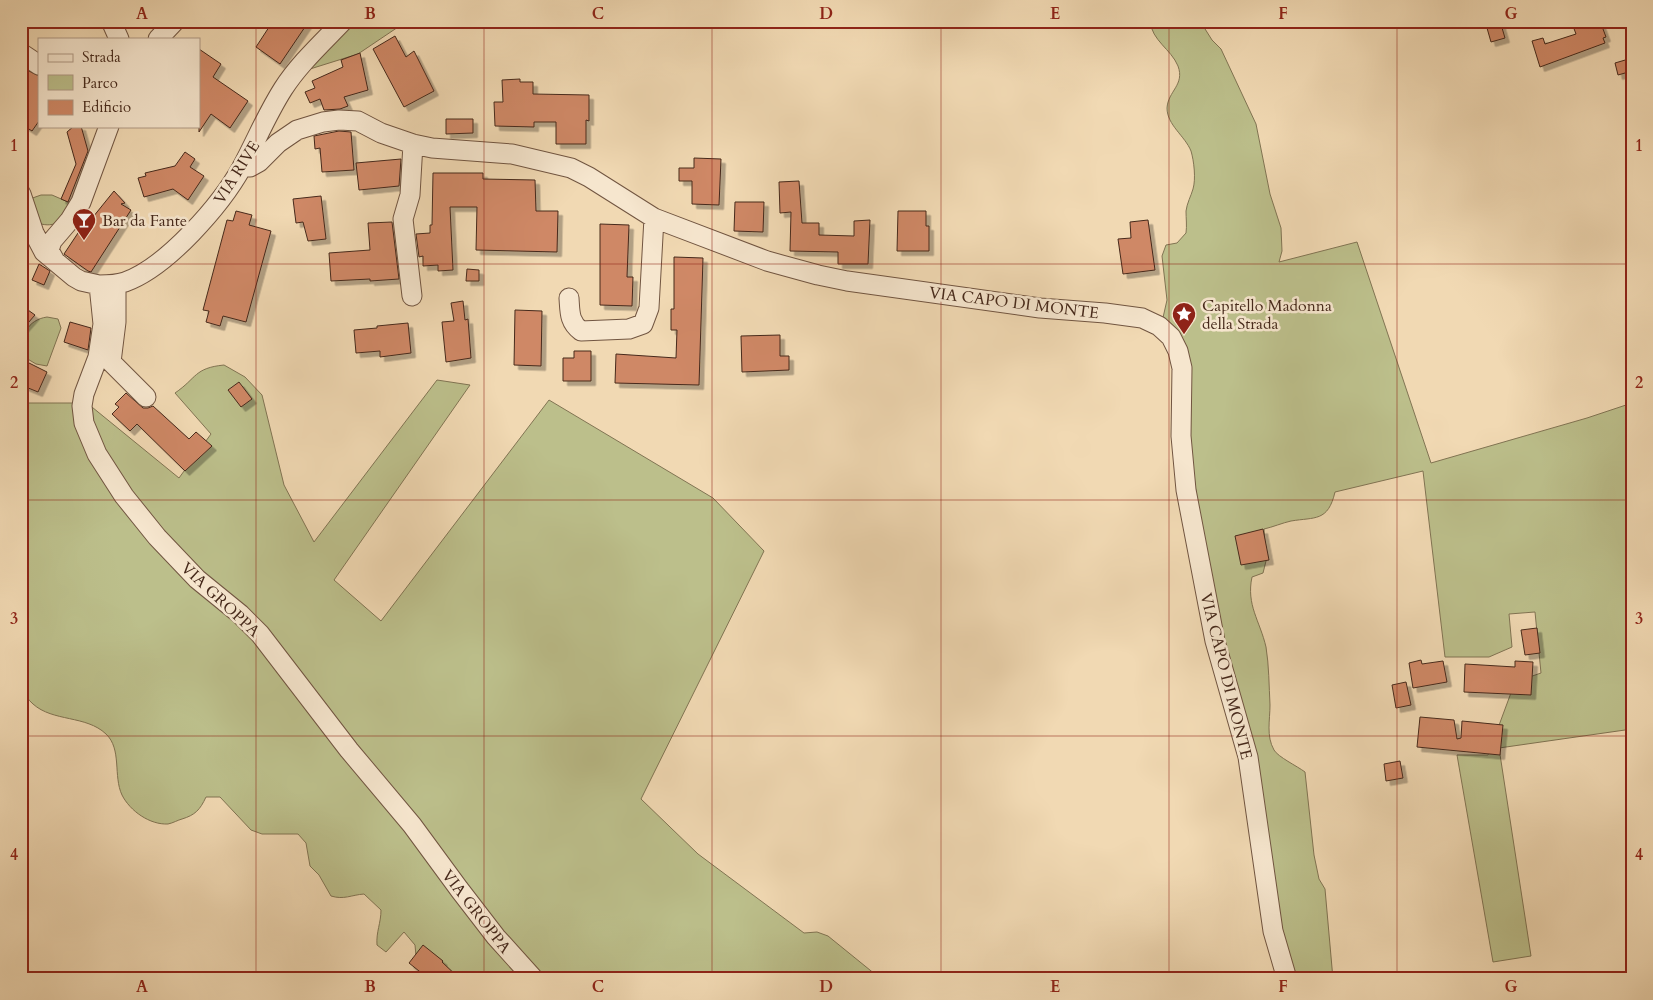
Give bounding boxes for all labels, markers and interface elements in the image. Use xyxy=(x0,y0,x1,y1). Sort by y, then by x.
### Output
text: A xyxy=(136,3,148,25)
text: B xyxy=(364,3,376,25)
text: C xyxy=(592,3,604,25)
text: D xyxy=(819,3,833,25)
text: E xyxy=(1050,3,1060,25)
text: F xyxy=(1278,3,1288,25)
text: G xyxy=(1504,3,1518,25)
legend xyxy=(38,38,200,128)
text: Strada xyxy=(82,47,121,67)
text: Parco xyxy=(82,73,118,93)
text: Edificio xyxy=(82,97,131,117)
text: 1 xyxy=(10,135,18,157)
text: 1 xyxy=(1635,135,1643,157)
street label: VIA RIVE xyxy=(209,136,265,208)
bar icon: Bar da Fante xyxy=(71,207,97,241)
place label: Bar da Fante xyxy=(102,210,187,232)
street label: VIA CAPO DI MONTE xyxy=(928,282,1100,324)
place label: Capitello Madonna della Strada xyxy=(1202,295,1332,335)
place icon: Capitello Madonna della Strada xyxy=(1171,301,1197,335)
text: 2 xyxy=(10,372,18,394)
text: 2 xyxy=(1635,372,1643,394)
street label: VIA GROPPA xyxy=(176,557,265,643)
street label: VIA CAPO DI MONTE xyxy=(1195,591,1257,762)
text: 3 xyxy=(10,608,18,630)
text: 3 xyxy=(1635,608,1643,630)
text: 4 xyxy=(10,844,18,866)
text: 4 xyxy=(1635,844,1643,866)
street label: VIA GROPPA xyxy=(437,865,516,959)
text: A xyxy=(136,976,148,998)
text: B xyxy=(364,976,376,998)
text: C xyxy=(592,976,604,998)
text: D xyxy=(819,976,833,998)
text: E xyxy=(1050,976,1060,998)
text: F xyxy=(1278,976,1288,998)
text: G xyxy=(1504,976,1518,998)

